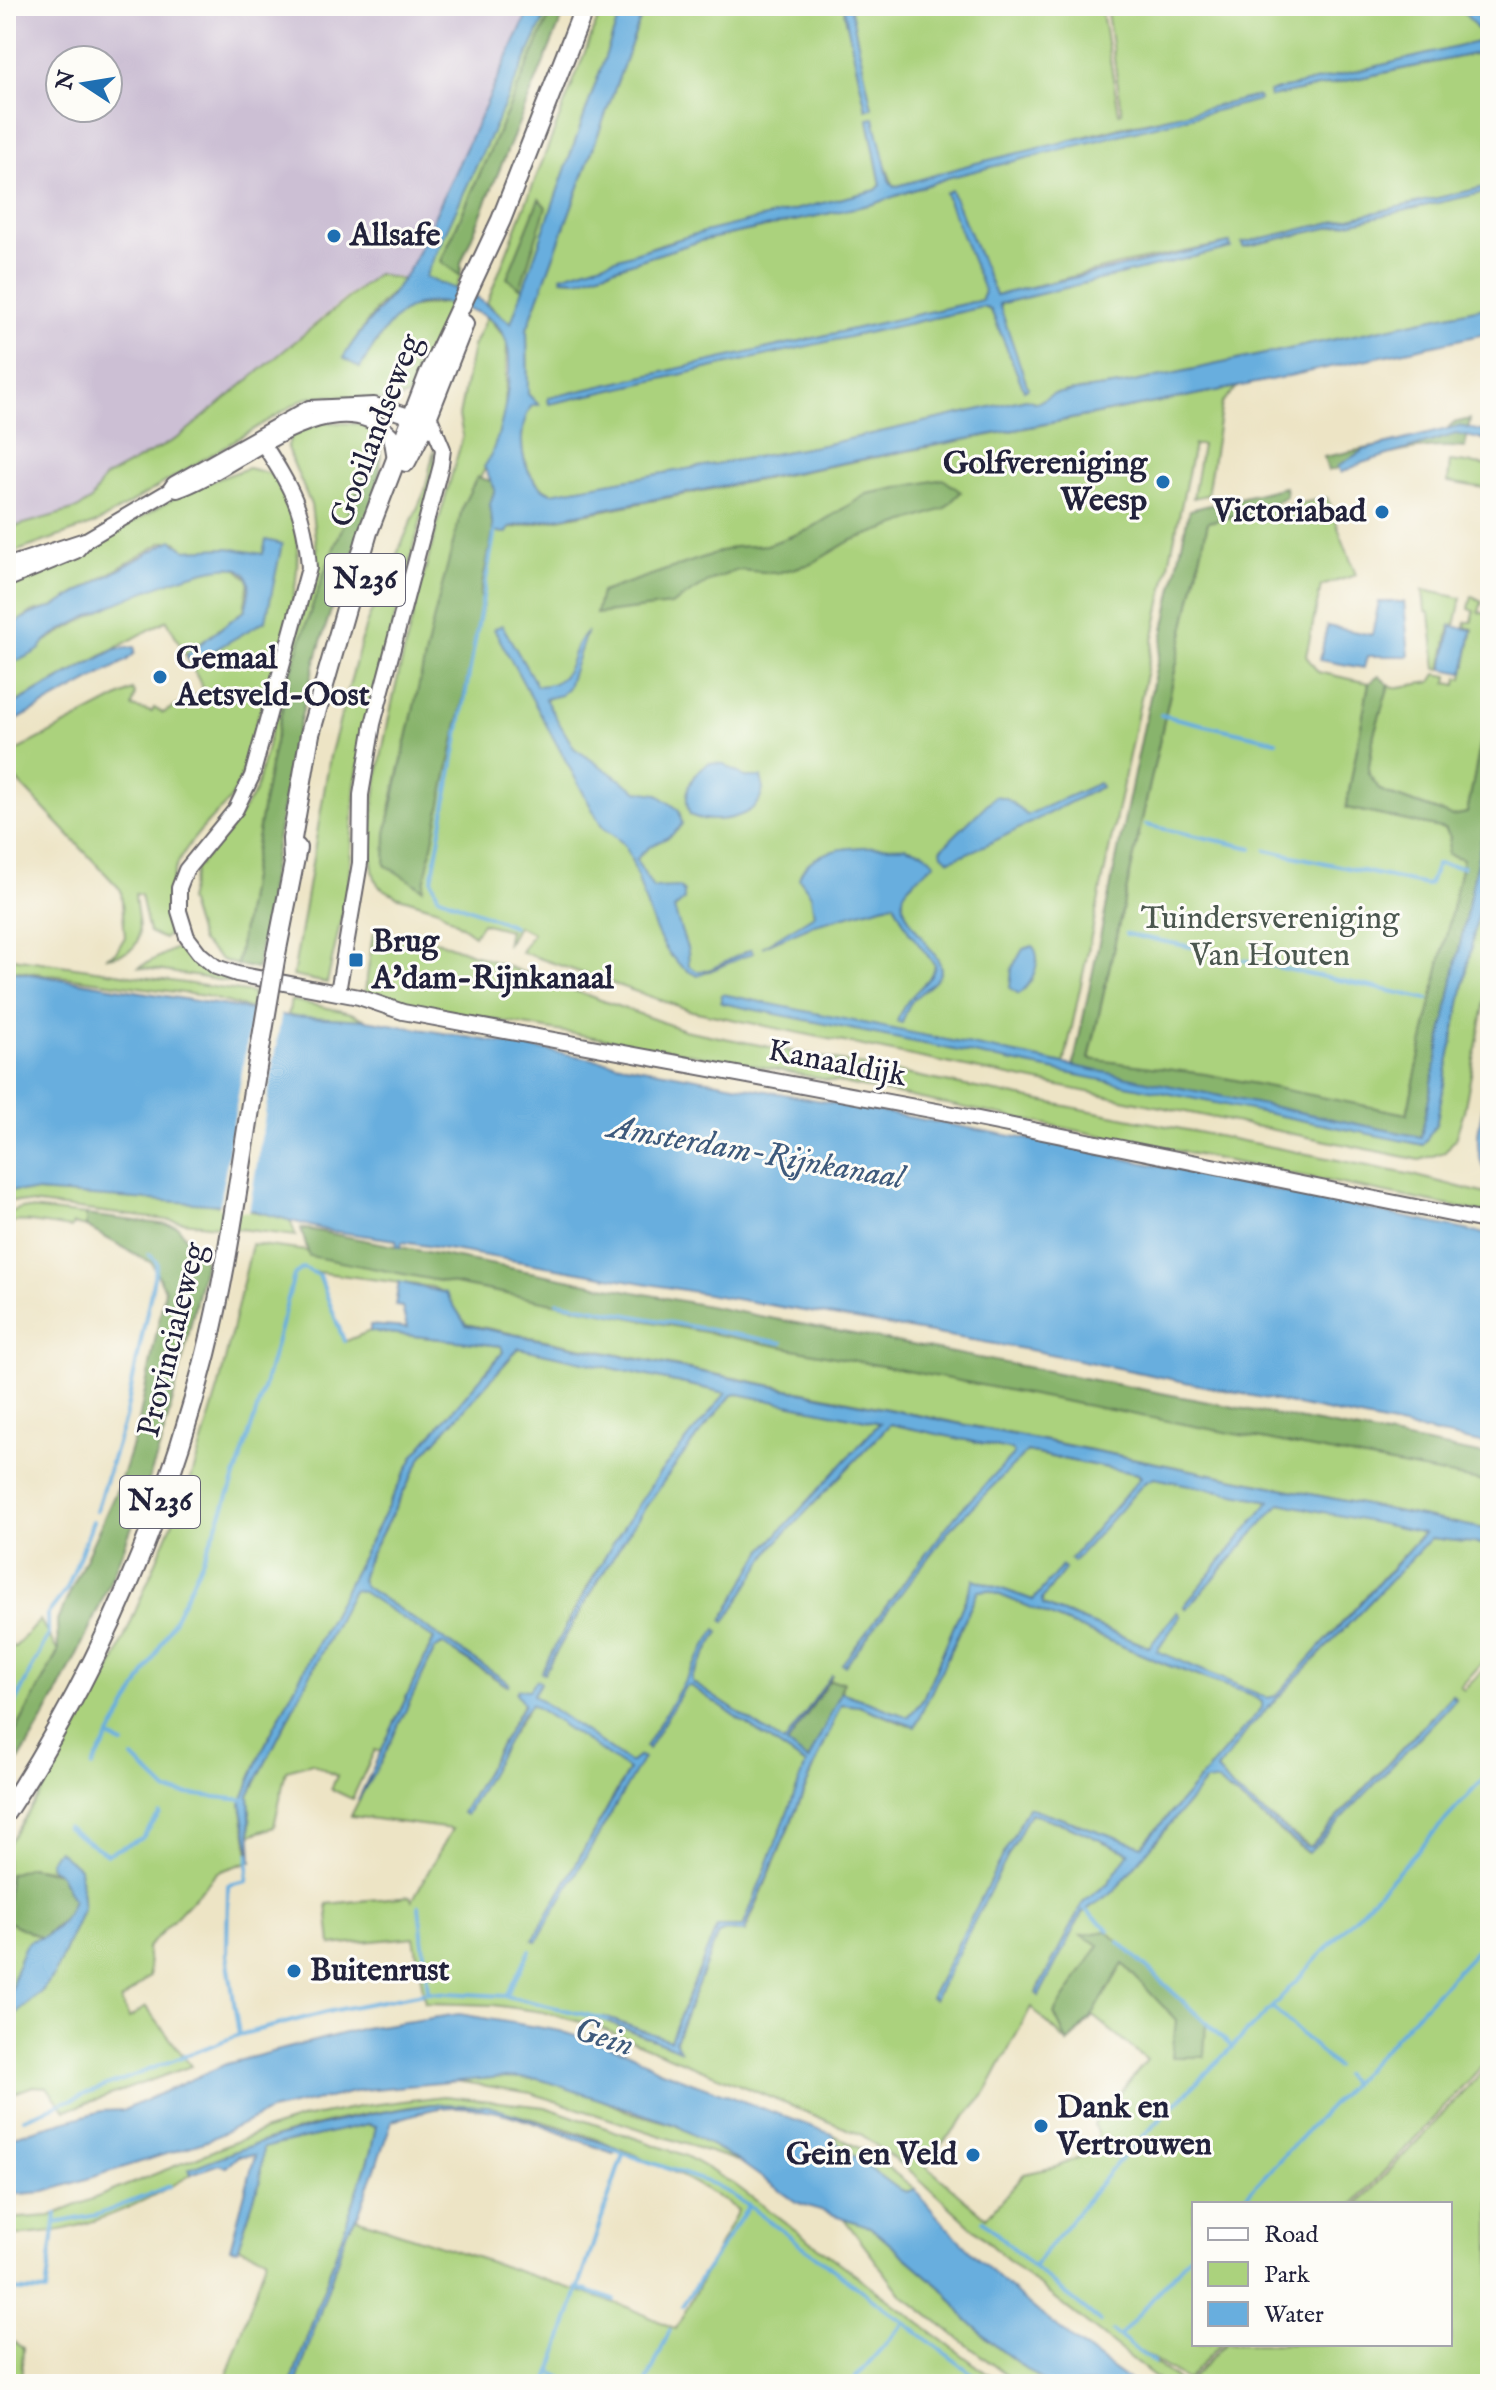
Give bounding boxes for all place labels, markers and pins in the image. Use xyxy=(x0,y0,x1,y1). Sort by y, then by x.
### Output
place label: Allsafe xyxy=(348,216,441,257)
marker: Allsafe xyxy=(325,227,343,245)
place label: Golfvereniging Weesp xyxy=(943,444,1149,522)
marker: Golfvereniging Weesp xyxy=(1154,473,1172,491)
place label: Victoriabad xyxy=(1212,492,1367,533)
marker: Victoriabad xyxy=(1373,503,1391,521)
place label: Gemaal Aetsveld-Oost xyxy=(174,639,370,717)
marker: Gemaal Aetsveld-Oost xyxy=(151,668,169,686)
place label: Brug A'dam-Rijnkanaal xyxy=(370,922,615,1000)
marker: Brug A'dam-Rijnkanaal xyxy=(347,951,365,969)
place label: Buitenrust xyxy=(310,1951,450,1992)
marker: Buitenrust xyxy=(285,1962,303,1980)
place label: Dank en Vertrouwen xyxy=(1056,2088,1212,2166)
marker: Dank en Vertrouwen xyxy=(1032,2117,1050,2135)
place label: Gein en Veld xyxy=(786,2135,958,2176)
marker: Gein en Veld xyxy=(964,2146,982,2164)

